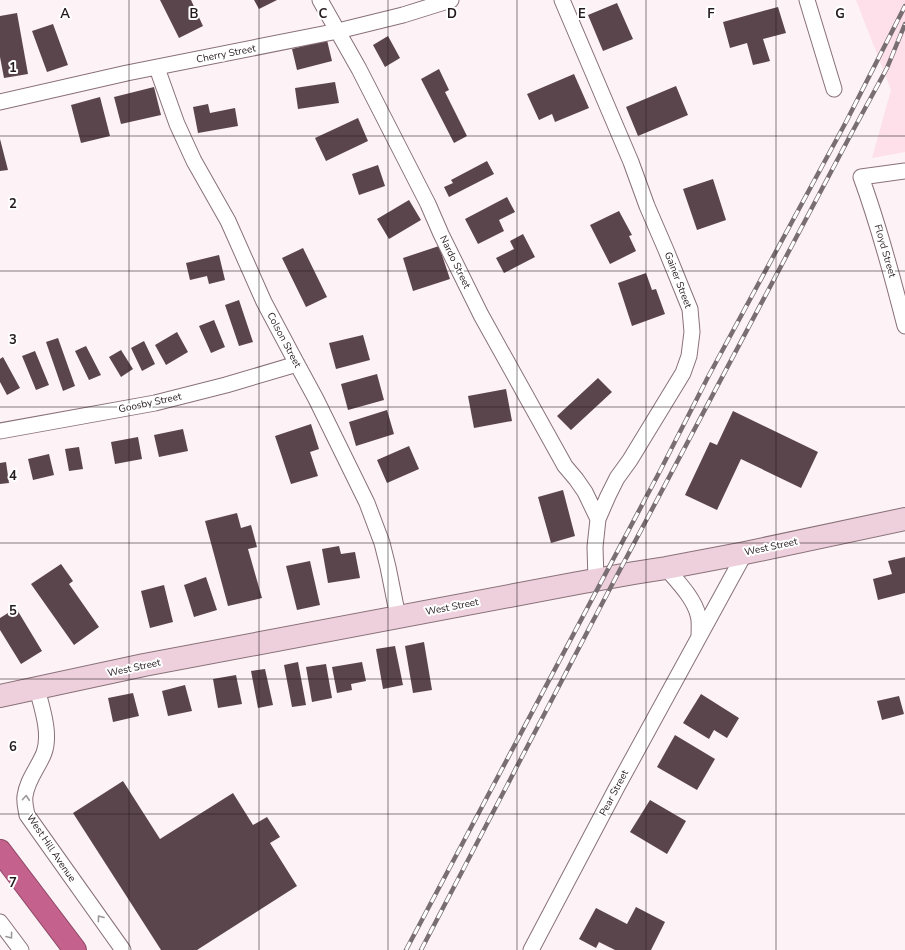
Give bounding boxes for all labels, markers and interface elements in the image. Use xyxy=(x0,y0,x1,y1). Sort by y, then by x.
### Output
text: A xyxy=(60,5,70,23)
text: B xyxy=(190,5,199,23)
text: C xyxy=(319,5,328,23)
text: D xyxy=(447,5,457,23)
text: E xyxy=(578,5,586,23)
text: F xyxy=(707,5,715,23)
text: G xyxy=(835,5,845,23)
street label: Cherry Street xyxy=(195,41,257,67)
text: 1 xyxy=(9,59,17,77)
text: 2 xyxy=(9,195,17,213)
street label: Floyd Street xyxy=(871,223,899,280)
street label: Nardo Street xyxy=(436,233,474,291)
street label: Gainer Street xyxy=(661,250,695,311)
street label: Colson Street xyxy=(264,310,305,371)
text: 3 xyxy=(9,331,17,349)
street label: Goosby Street xyxy=(117,389,183,416)
text: 4 xyxy=(9,467,17,485)
street label: West Street xyxy=(743,534,799,559)
street label: West Street xyxy=(424,595,480,619)
text: 5 xyxy=(9,602,17,620)
street label: West Street xyxy=(106,655,162,680)
text: 6 xyxy=(9,738,17,756)
street label: Pear Street xyxy=(596,767,632,818)
one-way arrow xyxy=(22,794,31,801)
street label: West Hill Avenue xyxy=(23,811,79,885)
text: 7 xyxy=(9,874,17,892)
one-way arrow xyxy=(98,916,105,923)
one-way arrow xyxy=(6,932,13,939)

